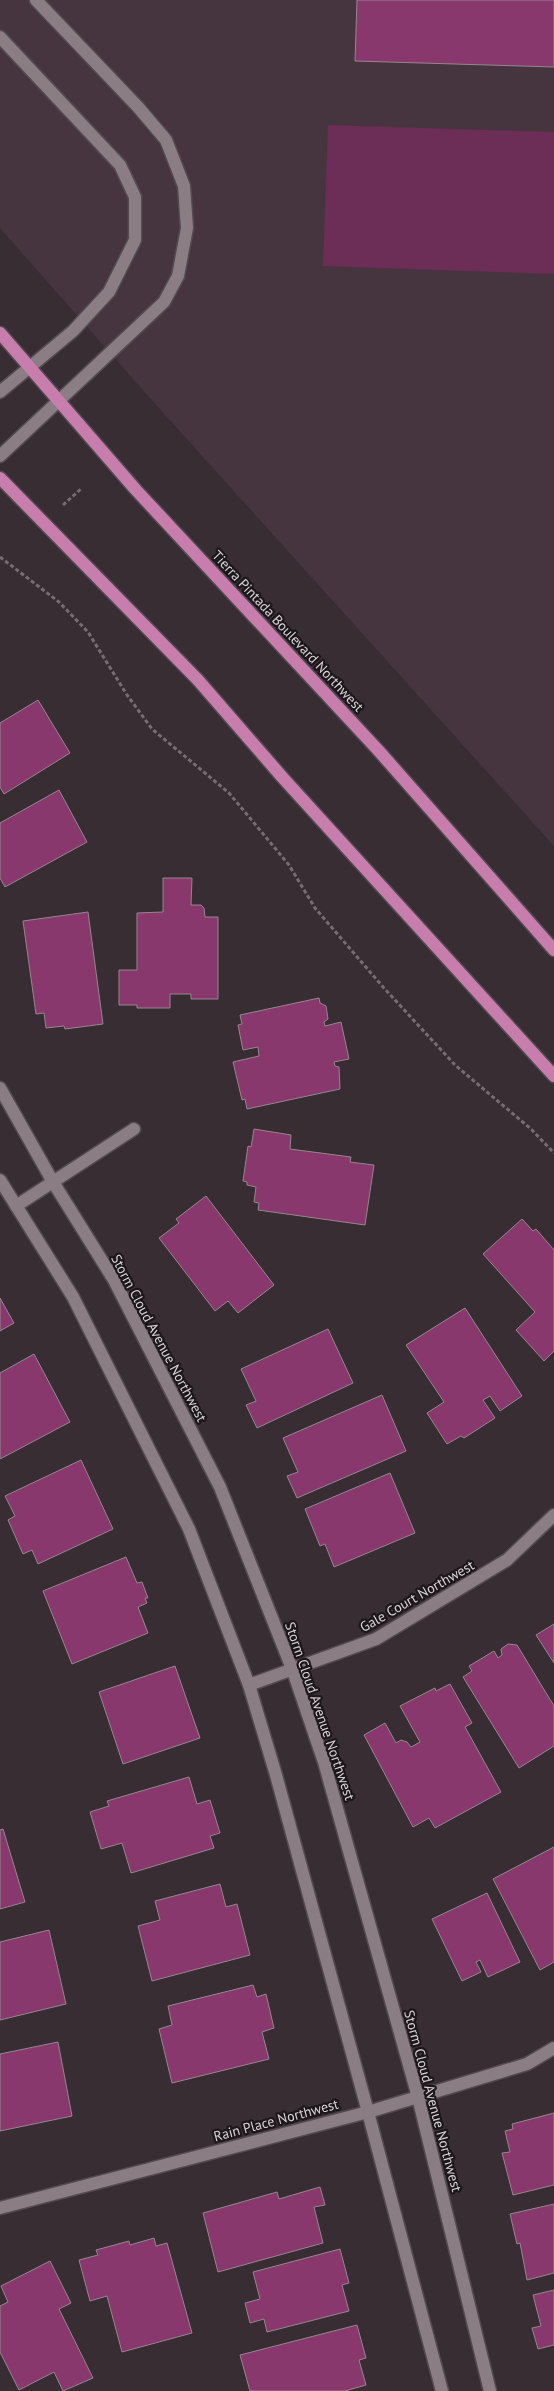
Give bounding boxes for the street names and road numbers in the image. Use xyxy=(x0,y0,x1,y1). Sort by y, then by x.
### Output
street label: Tierra Pintada Boulevard Northwest xyxy=(208,547,368,716)
street label: Storm Cloud Avenue Northwest xyxy=(107,1251,211,1425)
street label: Gale Court Northwest xyxy=(357,1556,478,1636)
street label: Storm Cloud Avenue Northwest xyxy=(281,1620,359,1803)
street label: Storm Cloud Avenue Northwest xyxy=(400,2008,466,2194)
street label: Rain Place Northwest xyxy=(212,2095,341,2145)

